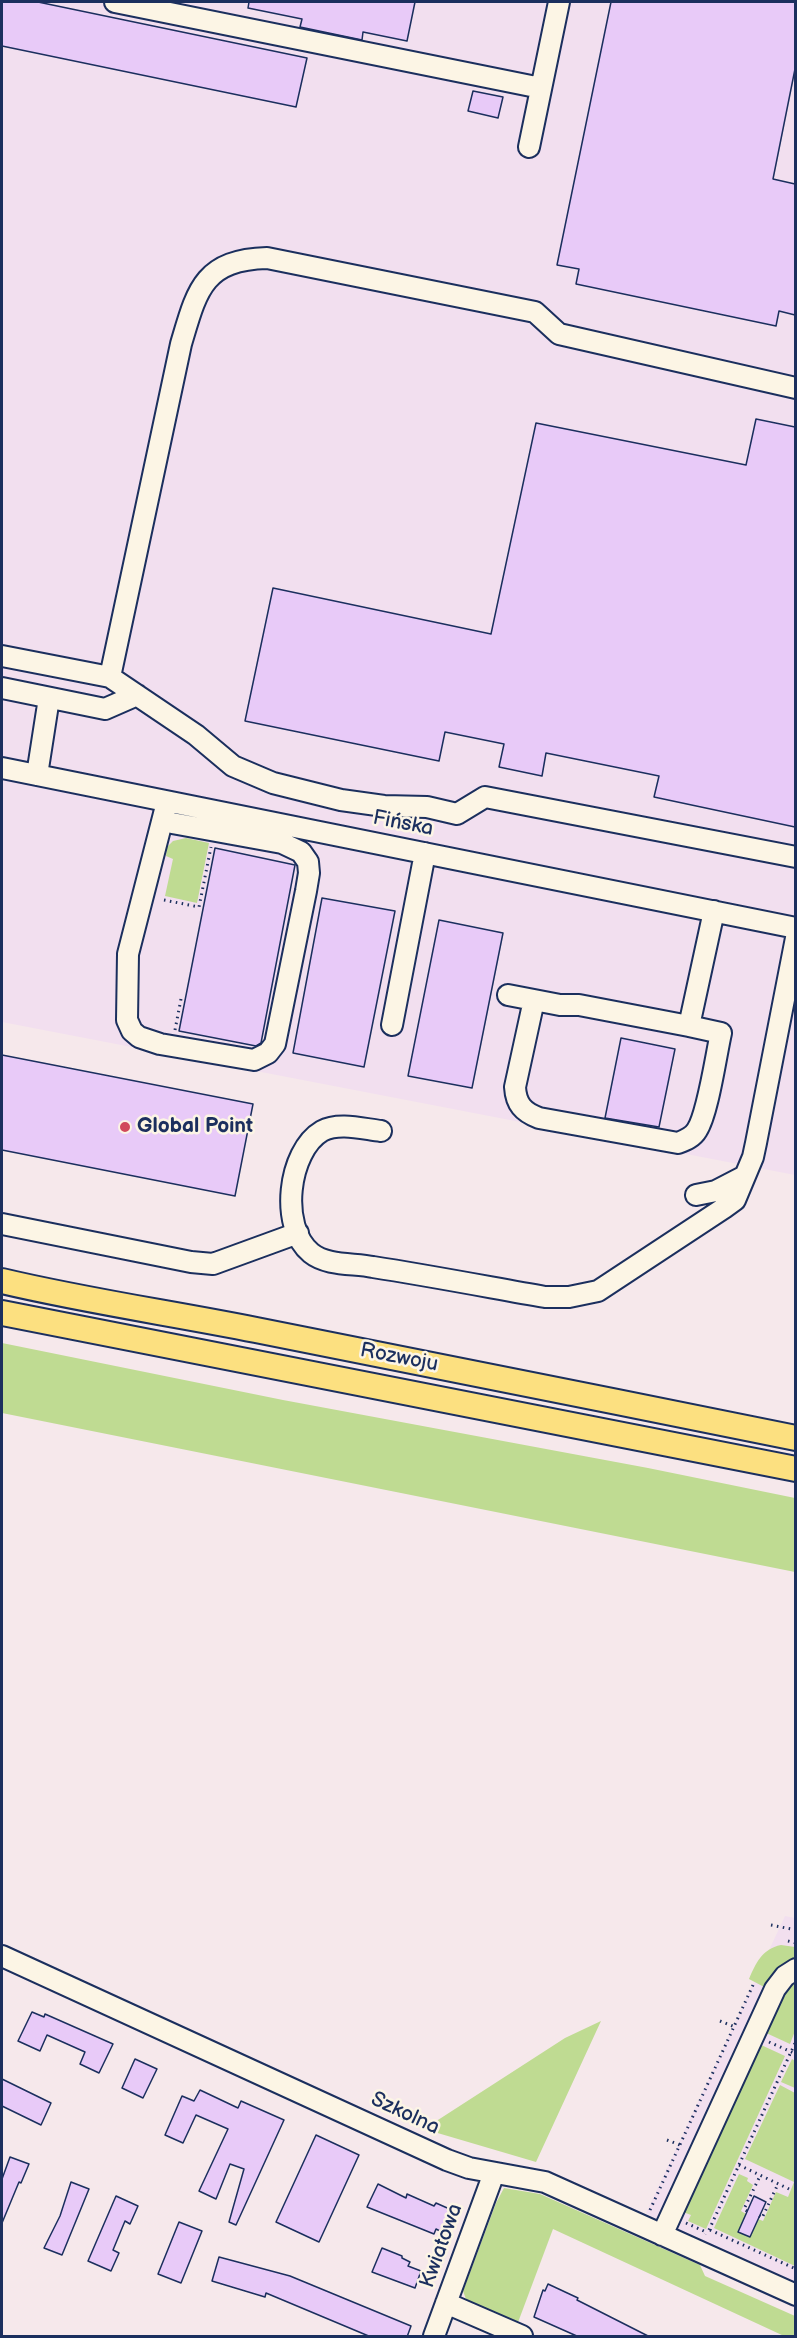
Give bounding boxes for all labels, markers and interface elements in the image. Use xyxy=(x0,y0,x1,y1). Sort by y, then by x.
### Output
street label: Fińska xyxy=(371,806,435,842)
place label: Global Point xyxy=(137,1114,253,1140)
marker: Global Point xyxy=(118,1120,132,1134)
street label: Rozwoju xyxy=(358,1338,440,1378)
street label: Szkolna xyxy=(367,2087,443,2141)
street label: Kwiatowa xyxy=(415,2201,469,2291)

